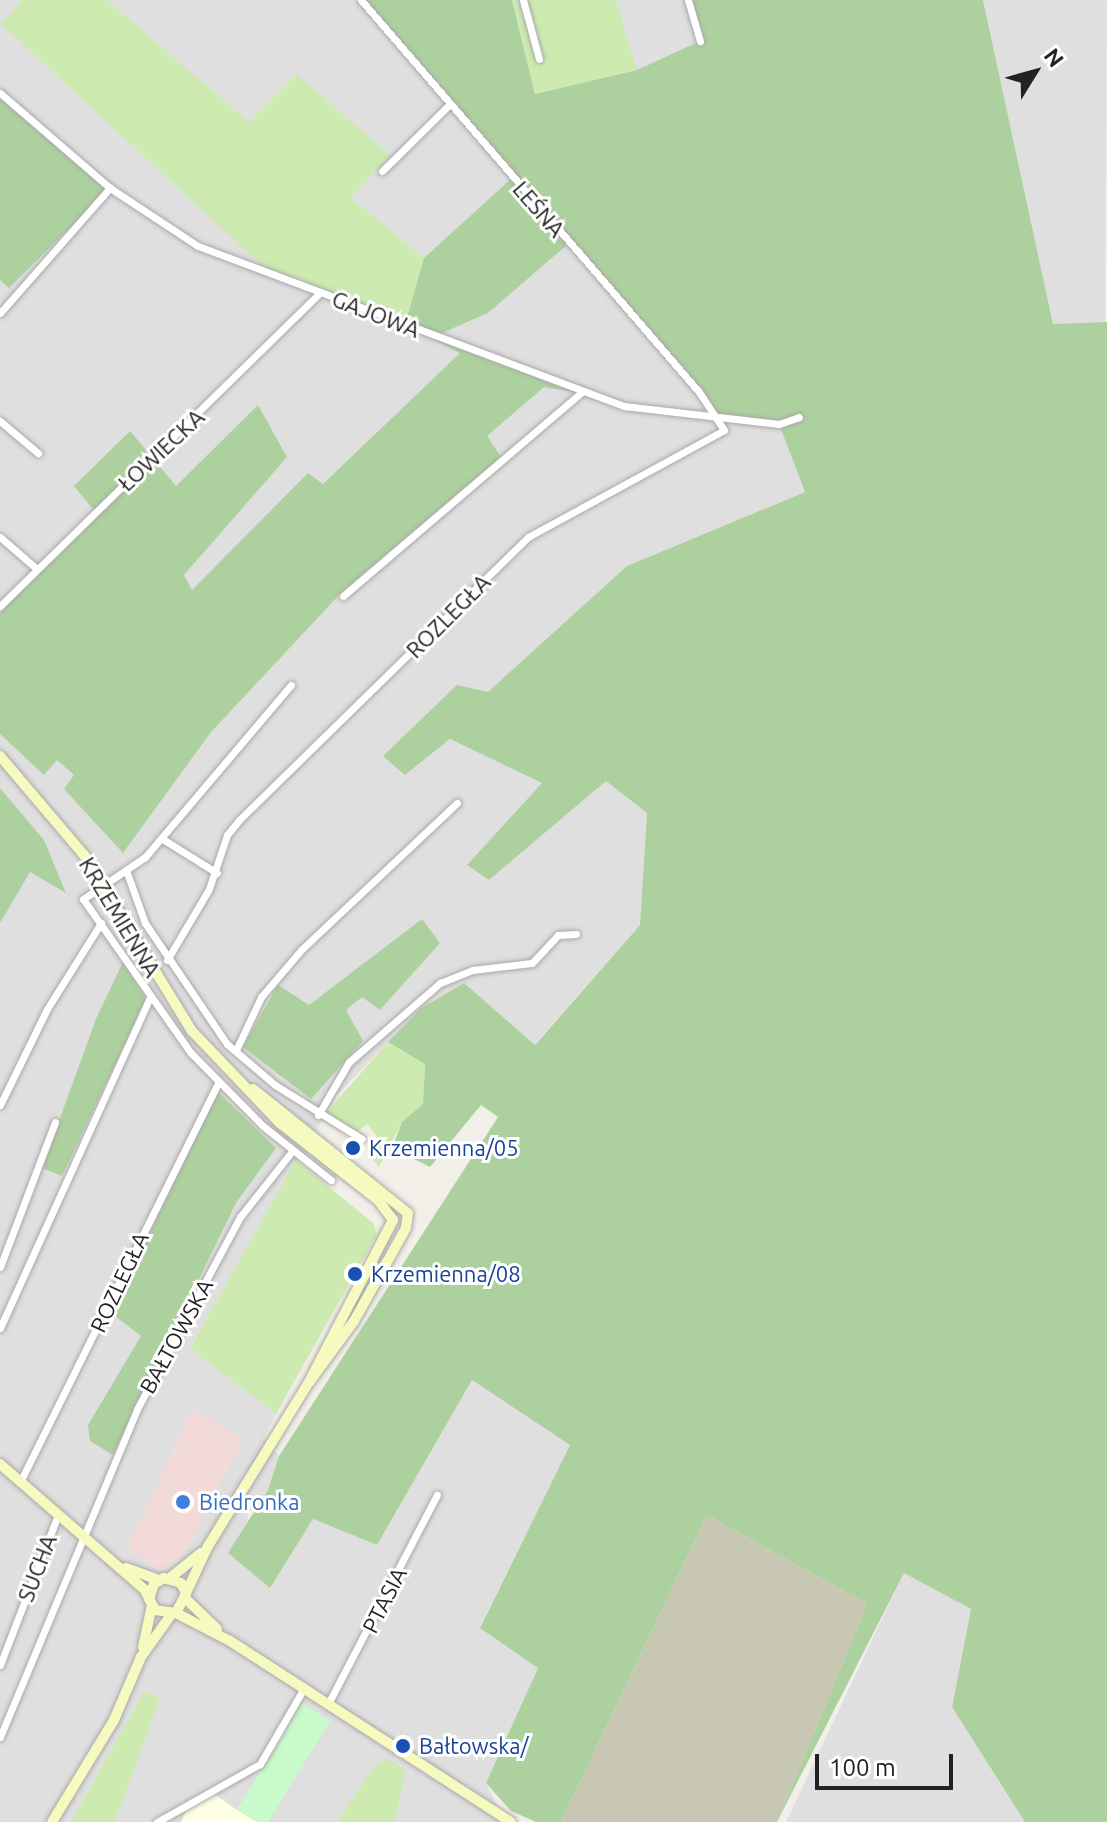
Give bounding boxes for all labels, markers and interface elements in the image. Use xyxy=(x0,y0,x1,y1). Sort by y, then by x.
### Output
north arrow xyxy=(995,32,1075,112)
text: N xyxy=(1040,43,1069,71)
street label: LEŚNA xyxy=(508,176,570,242)
street label: GAJOWA xyxy=(328,285,424,343)
street label: ŁOWIECKA xyxy=(113,404,209,496)
street label: ROZLEGŁA xyxy=(401,569,495,663)
street label: KRZEMIENNA xyxy=(74,852,166,982)
place label: Krzemienna/05 xyxy=(369,1135,519,1161)
marker: Krzemienna/05 xyxy=(344,1139,362,1157)
street label: ROZLEGŁA xyxy=(84,1228,154,1336)
place label: Krzemienna/08 xyxy=(371,1261,521,1287)
marker: Krzemienna/08 xyxy=(346,1265,364,1283)
street label: BAŁTOWSKA xyxy=(134,1274,218,1398)
place label: Biedronka xyxy=(199,1489,299,1515)
marker: Biedronka xyxy=(174,1493,192,1511)
street label: SUCHA xyxy=(12,1531,62,1605)
street label: PTASIA xyxy=(356,1563,412,1637)
place label: Bałtowska/ xyxy=(419,1733,529,1759)
marker: Bałtowska/ xyxy=(394,1737,412,1755)
scale bar xyxy=(819,1738,957,1788)
text: 100 m xyxy=(829,1754,896,1781)

